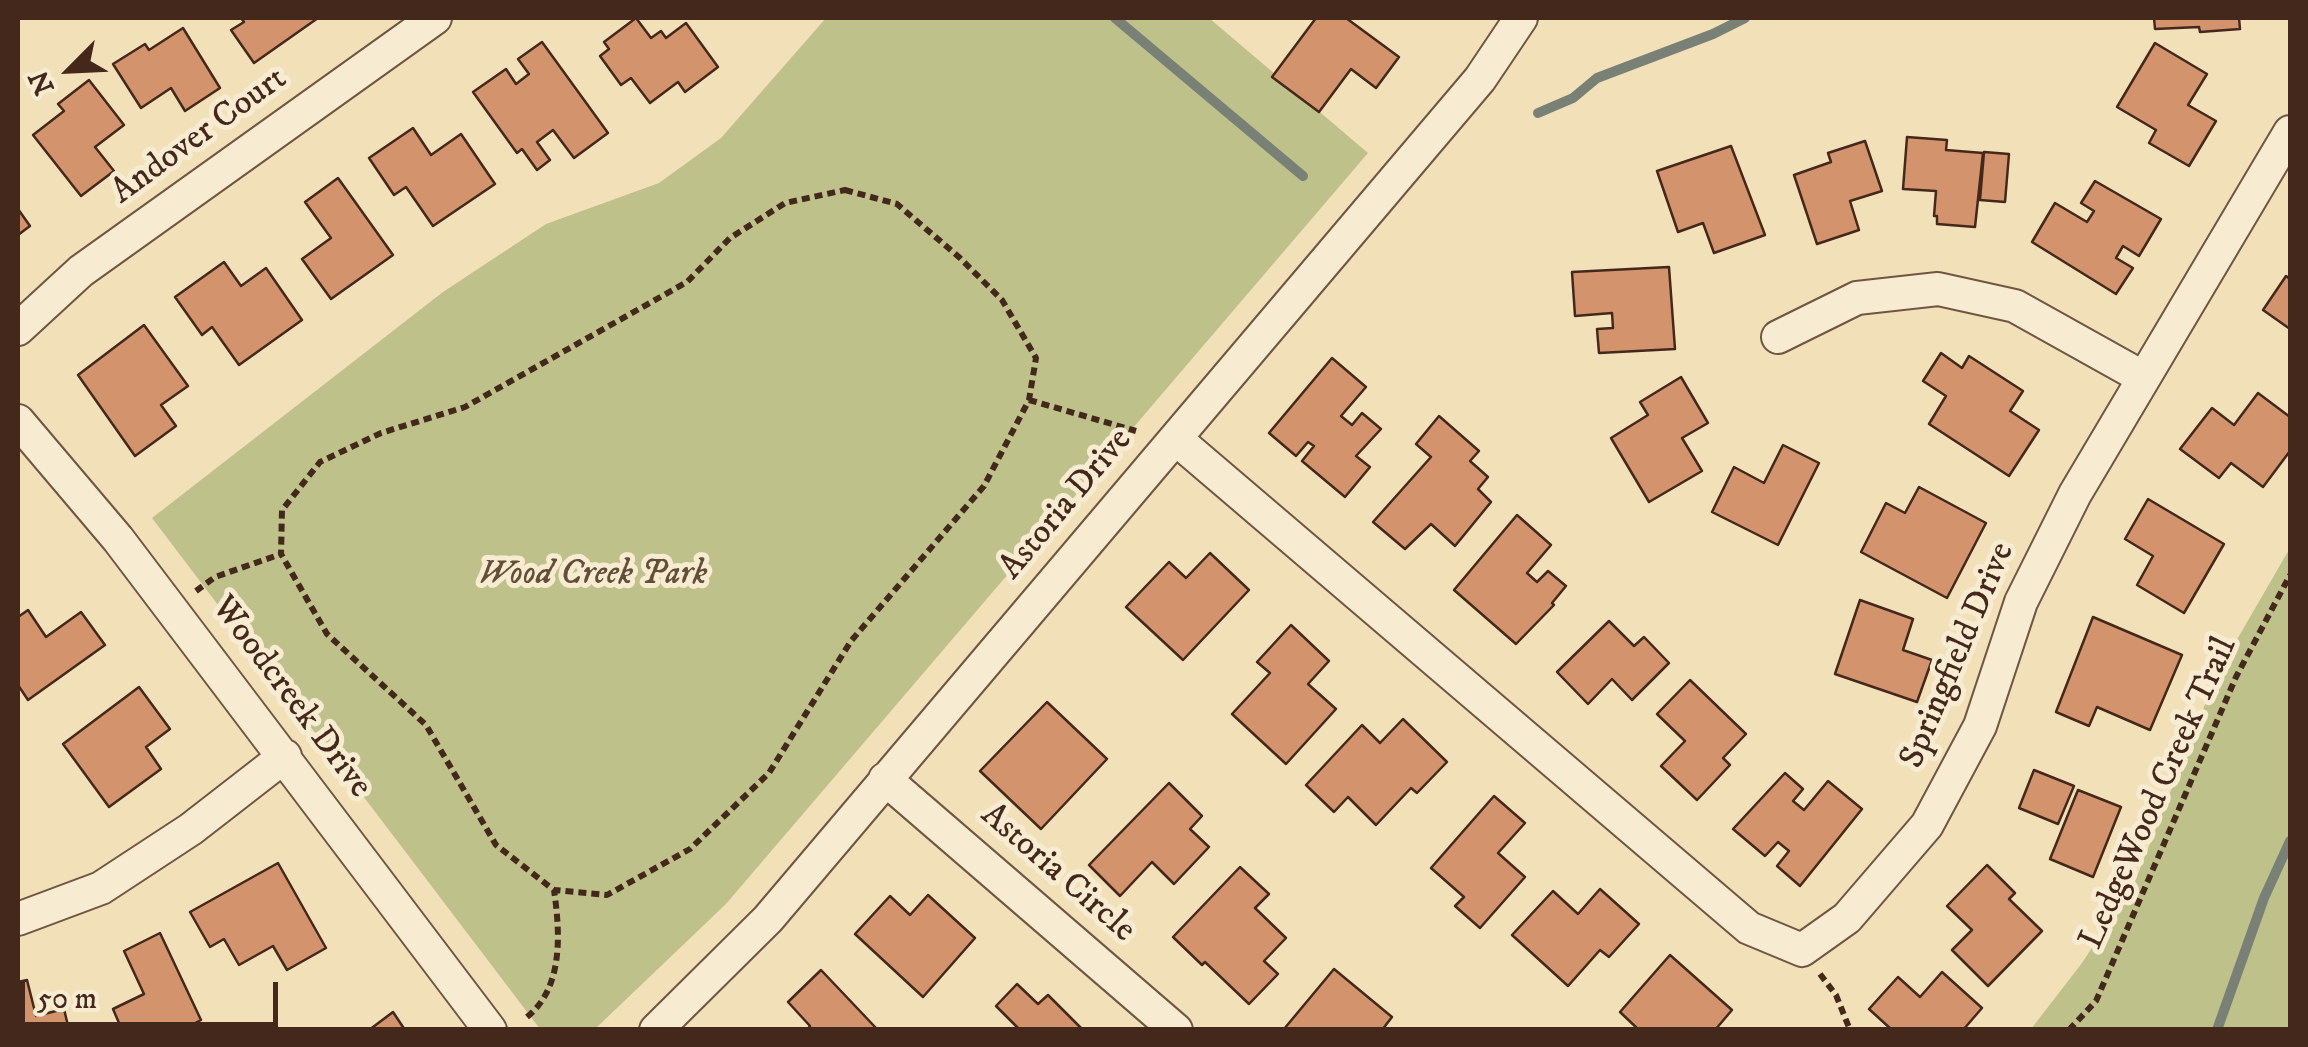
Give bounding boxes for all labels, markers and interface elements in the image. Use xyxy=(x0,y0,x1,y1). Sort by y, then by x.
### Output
north arrow xyxy=(20,20,120,120)
street label: Andover Court xyxy=(104,59,296,215)
text: N xyxy=(21,65,63,100)
street label: Astoria Drive xyxy=(992,421,1142,589)
street label: Springfield Drive xyxy=(1893,537,2025,775)
park label: Wood Creek Park xyxy=(479,555,707,597)
street label: Woodcreek Drive xyxy=(200,589,380,807)
street label: LedgeWood Creek Trail xyxy=(2072,632,2248,956)
street label: Astoria Circle xyxy=(971,795,1143,953)
scale bar xyxy=(25,962,282,1024)
text: 50 m xyxy=(37,981,97,1018)

